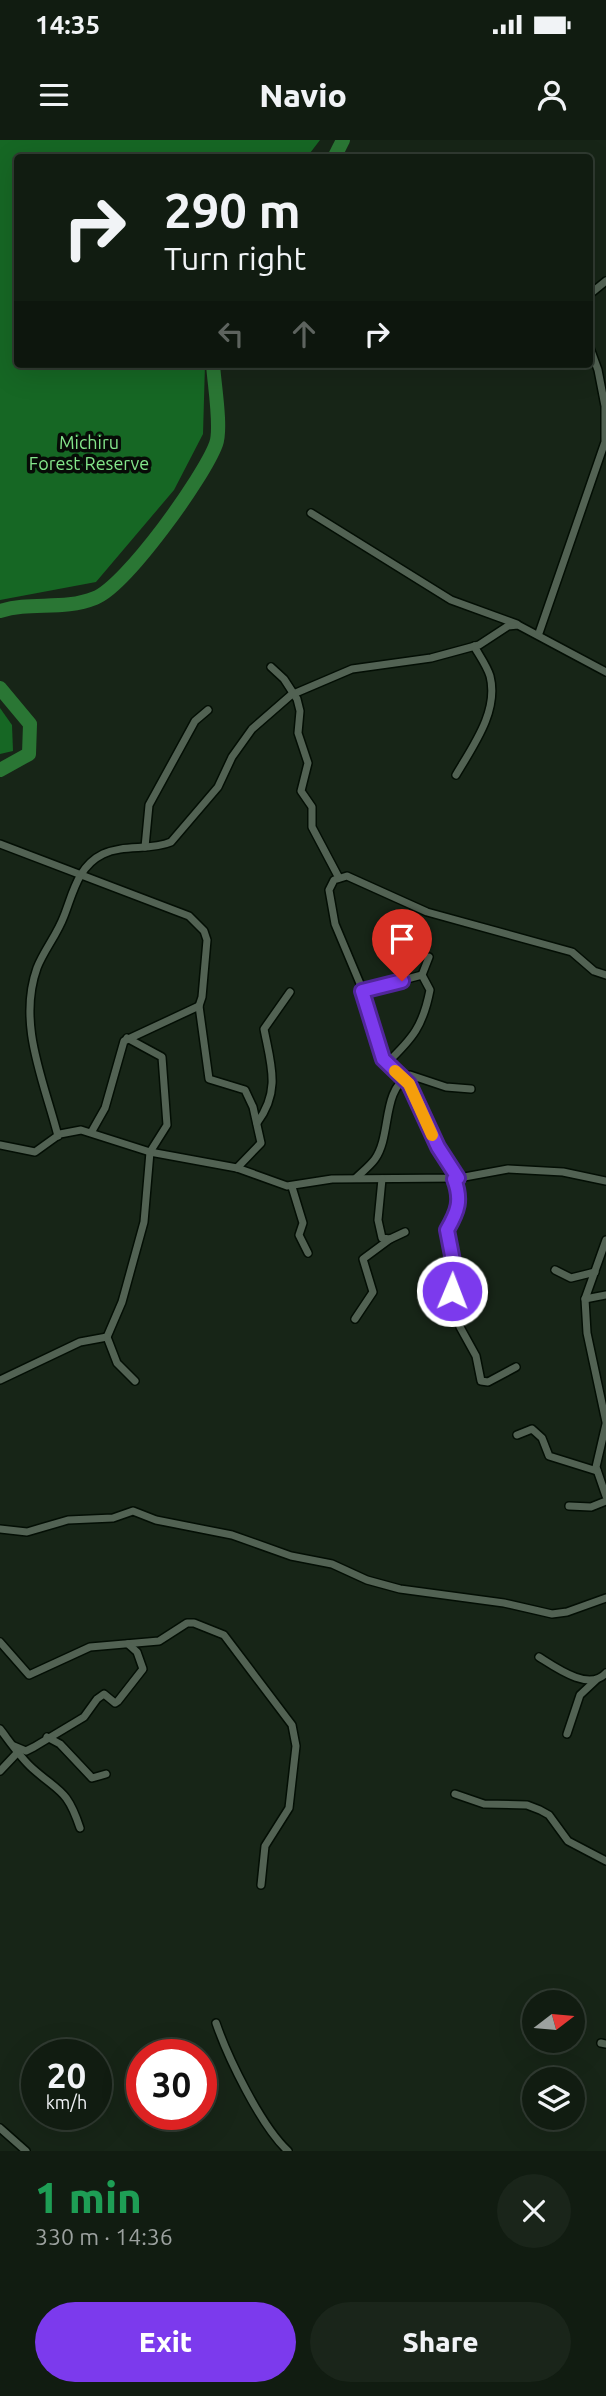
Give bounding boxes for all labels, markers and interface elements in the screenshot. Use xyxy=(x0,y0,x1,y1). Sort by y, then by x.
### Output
text: 14:35 xyxy=(35,10,100,39)
icon: menu xyxy=(35,76,73,114)
icon: person xyxy=(533,76,571,114)
text: Navio xyxy=(259,77,347,113)
icon: right xyxy=(49,182,140,273)
text: 290 m xyxy=(164,182,301,237)
text: Turn right xyxy=(164,240,306,276)
icon: left xyxy=(212,315,250,353)
icon: ahead xyxy=(285,315,323,353)
icon: right xyxy=(358,315,396,353)
park label: Michiru Forest Reserve xyxy=(29,432,149,473)
pin xyxy=(372,909,432,981)
icon: arrive xyxy=(383,920,421,958)
position arrow xyxy=(415,1254,489,1328)
north arrow xyxy=(522,1990,584,2053)
map controls xyxy=(522,1990,585,2130)
speed limit sign: 30 xyxy=(126,2039,217,2130)
text: 20 xyxy=(47,2055,86,2095)
button: layers xyxy=(522,2067,585,2130)
text: km/h xyxy=(46,2092,87,2112)
text: 1 min xyxy=(35,2174,142,2221)
button: close xyxy=(497,2174,571,2248)
text: 330 m · 14:36 xyxy=(35,2224,173,2249)
button: Exit xyxy=(35,2302,296,2382)
button: Share xyxy=(310,2302,571,2382)

